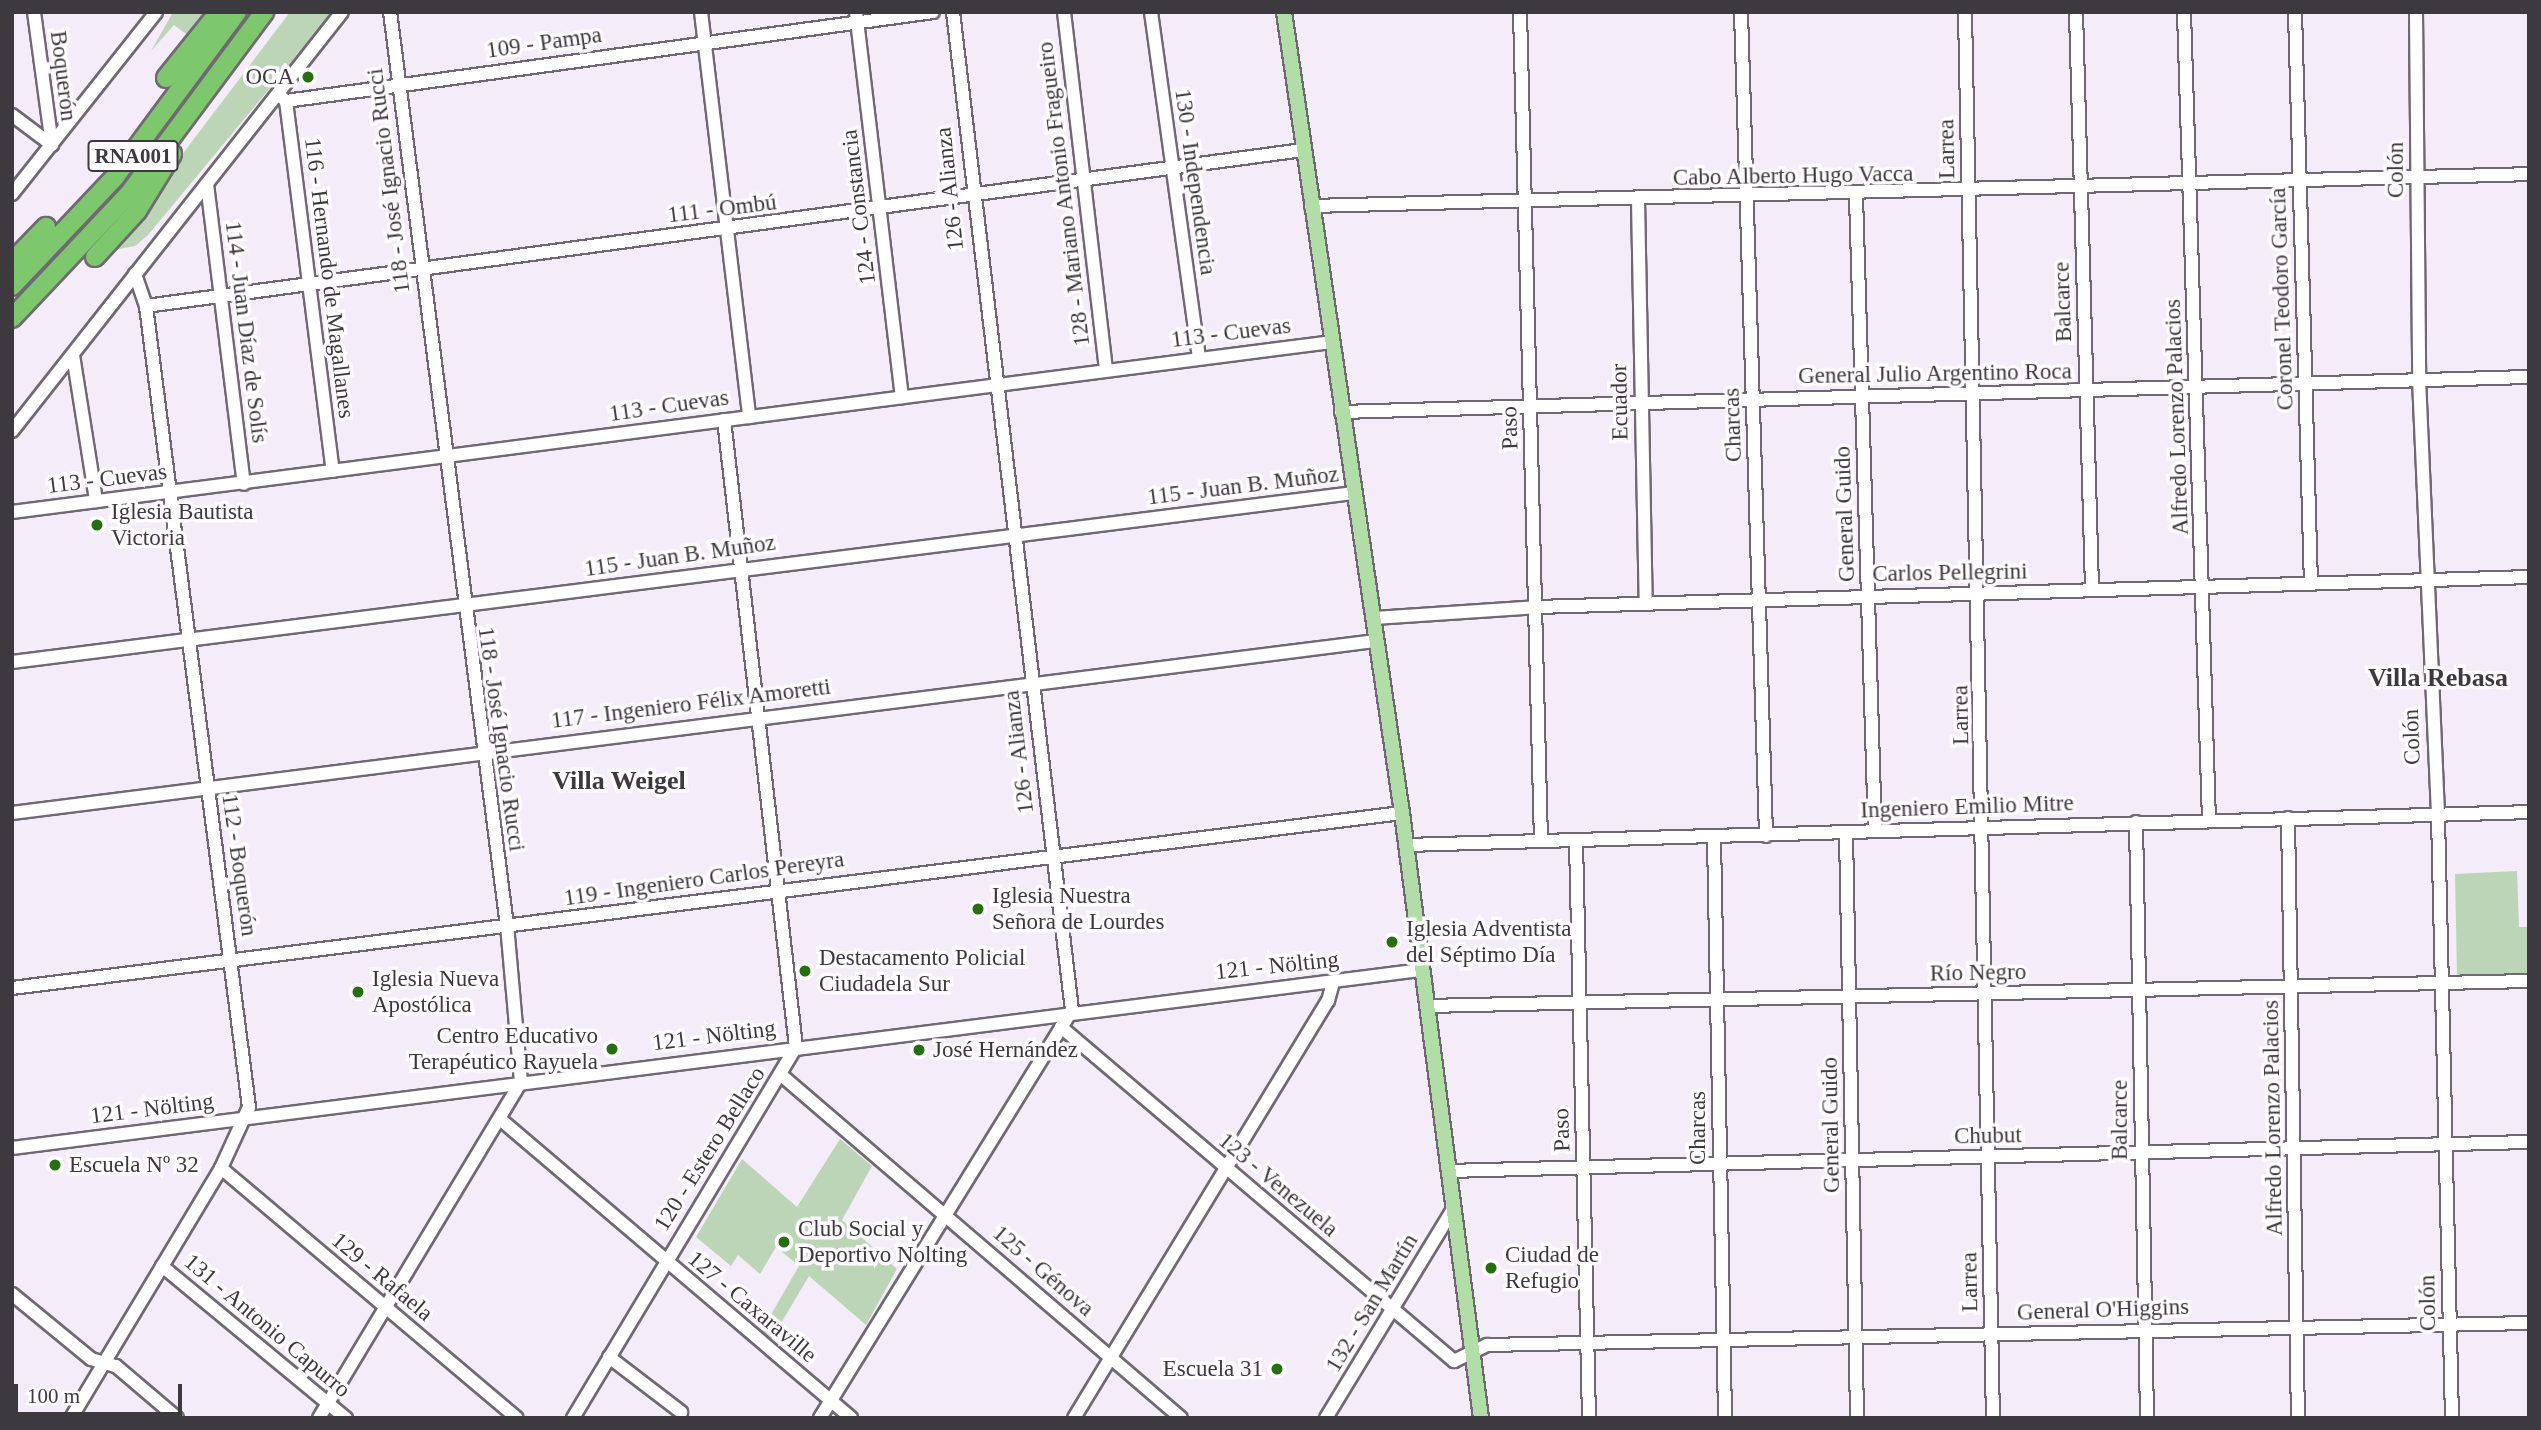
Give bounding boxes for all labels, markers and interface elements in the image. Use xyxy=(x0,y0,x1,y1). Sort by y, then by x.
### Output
street label: 109 - Pampa xyxy=(485,21,603,65)
street label: Boquerón xyxy=(44,29,82,123)
street label: 128 - Mariano Antonio Fragueiro xyxy=(1032,40,1096,348)
place label: OCA xyxy=(245,63,294,91)
street label: 118 - José Ignacio Rucci xyxy=(361,67,417,295)
marker: OCA xyxy=(300,69,316,85)
street label: 130 - Independencia xyxy=(1168,87,1222,277)
street label: Larrea xyxy=(1933,119,1961,179)
street label: 126 - Alianza xyxy=(930,125,970,253)
street label: 124 - Constancia xyxy=(836,128,882,286)
street label: 116 - Hernando de Magallanes xyxy=(298,136,360,420)
road number: RNA001 xyxy=(88,138,178,174)
street label: Colón xyxy=(2382,142,2410,198)
street label: Cabo Alberto Hugo Vacca xyxy=(1672,160,1914,192)
street label: Coronel Teodoro García xyxy=(2264,187,2300,411)
street label: 111 - Ombú xyxy=(666,189,778,229)
street label: 114 - Juan Díaz de Solís xyxy=(219,219,273,445)
street label: Balcarce xyxy=(2048,261,2078,343)
street label: Alfredo Lorenzo Palacios xyxy=(2159,298,2195,536)
street label: 113 - Cuevas xyxy=(1170,312,1292,354)
street label: General Julio Argentino Roca xyxy=(1797,358,2073,390)
street label: Ecuador xyxy=(1606,363,1634,441)
street label: 113 - Cuevas xyxy=(607,384,731,428)
street label: Charcas xyxy=(1718,388,1748,462)
street label: Paso xyxy=(1495,406,1525,450)
street label: General Guido xyxy=(1829,446,1861,582)
street label: 113 - Cuevas xyxy=(46,458,168,500)
street label: 115 - Juan B. Muñoz xyxy=(1146,461,1340,511)
place label: Iglesia Bautista Victoria xyxy=(111,498,253,552)
marker: Iglesia Bautista Victoria xyxy=(89,517,105,533)
street label: 115 - Juan B. Muñoz xyxy=(583,529,777,583)
street label: Carlos Pellegrini xyxy=(1872,558,2028,588)
street label: 118 - José Ignacio Rucci xyxy=(472,625,530,853)
district label: Villa Rebasa xyxy=(2368,662,2508,694)
street label: 117 - Ingeniero Félix Amoretti xyxy=(549,673,833,735)
street label: Larrea xyxy=(1947,685,1975,745)
street label: 126 - Alianza xyxy=(998,688,1040,816)
street label: Colón xyxy=(2397,708,2427,766)
district label: Villa Weigel xyxy=(552,765,686,797)
street label: Ingeniero Emilio Mitre xyxy=(1860,789,2074,825)
street label: 112 - Boquerón xyxy=(215,792,263,938)
street label: 119 - Ingeniero Carlos Pereyra xyxy=(562,846,846,912)
place label: Iglesia Nuestra Señora de Lourdes xyxy=(992,882,1164,936)
marker: Iglesia Nuestra Señora de Lourdes xyxy=(970,901,986,917)
place label: Iglesia Adventista del Séptimo Día xyxy=(1406,915,1573,969)
marker: Iglesia Adventista del Séptimo Día xyxy=(1384,934,1400,950)
place label: Destacamento Policial Ciudadela Sur xyxy=(819,944,1025,998)
street label: 121 - Nölting xyxy=(1214,946,1340,986)
street label: Río Negro xyxy=(1930,958,2026,988)
marker: Destacamento Policial Ciudadela Sur xyxy=(797,963,813,979)
place label: Iglesia Nueva Apostólica xyxy=(372,965,499,1019)
marker: Iglesia Nueva Apostólica xyxy=(350,984,366,1000)
street label: Alfredo Lorenzo Palacios xyxy=(2257,1000,2289,1236)
street label: 121 - Nölting xyxy=(651,1015,777,1057)
place label: Centro Educativo Terapéutico Rayuela xyxy=(409,1022,598,1076)
place label: José Hernández xyxy=(933,1036,1078,1064)
marker: Centro Educativo Terapéutico Rayuela xyxy=(604,1041,620,1057)
marker: José Hernández xyxy=(911,1042,927,1058)
street label: General Guido xyxy=(1816,1057,1846,1193)
street label: 120 - Estero Bellaco xyxy=(648,1062,772,1236)
street label: Balcarce xyxy=(2106,1080,2134,1160)
street label: 121 - Nölting xyxy=(89,1088,215,1130)
street label: Charcas xyxy=(1684,1091,1712,1165)
street label: Paso xyxy=(1547,1108,1577,1152)
street label: Chubut xyxy=(1954,1122,2022,1150)
street label: 123 - Venezuela xyxy=(1212,1127,1344,1243)
place label: Escuela Nº 32 xyxy=(69,1151,199,1179)
marker: Escuela Nº 32 xyxy=(47,1157,63,1173)
place label: Club Social y Deportivo Nolting xyxy=(798,1215,967,1269)
street label: 125 - Génova xyxy=(987,1220,1099,1322)
street label: 129 - Rafaela xyxy=(326,1227,438,1327)
street label: 132 - San Martín xyxy=(1320,1229,1424,1377)
marker: Club Social y Deportivo Nolting xyxy=(776,1234,792,1250)
place label: Ciudad de Refugio xyxy=(1505,1241,1599,1295)
street label: 127 - Caxaraville xyxy=(682,1245,822,1369)
street label: 131 - Antonio Capurro xyxy=(178,1248,356,1404)
street label: Larrea xyxy=(1956,1252,1984,1312)
marker: Ciudad de Refugio xyxy=(1483,1260,1499,1276)
street label: Colón xyxy=(2414,1275,2442,1331)
street label: General O'Higgins xyxy=(2017,1293,2189,1327)
place label: Escuela 31 xyxy=(1163,1355,1263,1383)
marker: Escuela 31 xyxy=(1269,1361,1285,1377)
scale bar xyxy=(18,1370,186,1414)
text: 100 m xyxy=(27,1384,80,1408)

